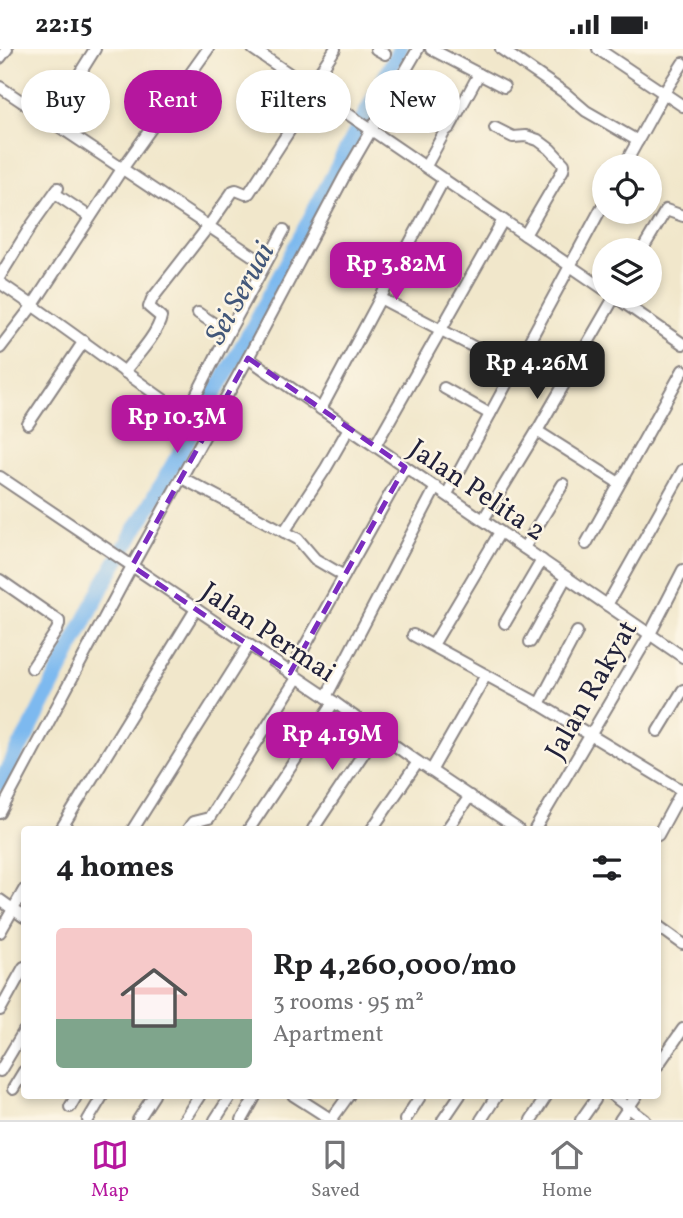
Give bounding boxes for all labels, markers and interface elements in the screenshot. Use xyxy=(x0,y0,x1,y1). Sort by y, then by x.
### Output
text: 22:15 xyxy=(35,7,92,43)
chip: Buy xyxy=(21,70,110,133)
chip: Rent xyxy=(124,70,222,133)
chip: Filters xyxy=(236,70,351,133)
chip: New xyxy=(365,70,460,133)
map controls xyxy=(592,154,662,308)
button: locate xyxy=(592,154,662,224)
water label: Sei Seruai xyxy=(196,235,286,352)
button: layers xyxy=(592,238,662,308)
pin: Rp 3.82M xyxy=(324,243,468,302)
text: Rp 3.82M xyxy=(346,249,446,281)
pin: Rp 4.26M xyxy=(465,341,609,401)
text: Rp 4.26M xyxy=(486,348,588,380)
pin: Rp 10.3M xyxy=(105,395,249,455)
text: Rp 10.3M xyxy=(128,402,226,434)
street label: Jalan Pelita 2 xyxy=(400,431,553,551)
street label: Jalan Permai xyxy=(192,573,343,693)
street label: Jalan Rakyat xyxy=(537,614,648,767)
pin: Rp 4.19M xyxy=(260,713,404,772)
text: Rp 4.19M xyxy=(282,719,382,751)
text: 4 homes xyxy=(56,847,174,889)
icon: filters xyxy=(588,849,626,887)
text: Rp 4,260,000/mo xyxy=(273,945,516,987)
icon: home xyxy=(112,956,196,1040)
text: 3 rooms · 95 m² xyxy=(273,987,424,1019)
text: Apartment xyxy=(273,1019,384,1051)
tab: Map xyxy=(91,1136,129,1204)
tab: Saved xyxy=(311,1136,360,1204)
tab: Home xyxy=(542,1136,592,1204)

